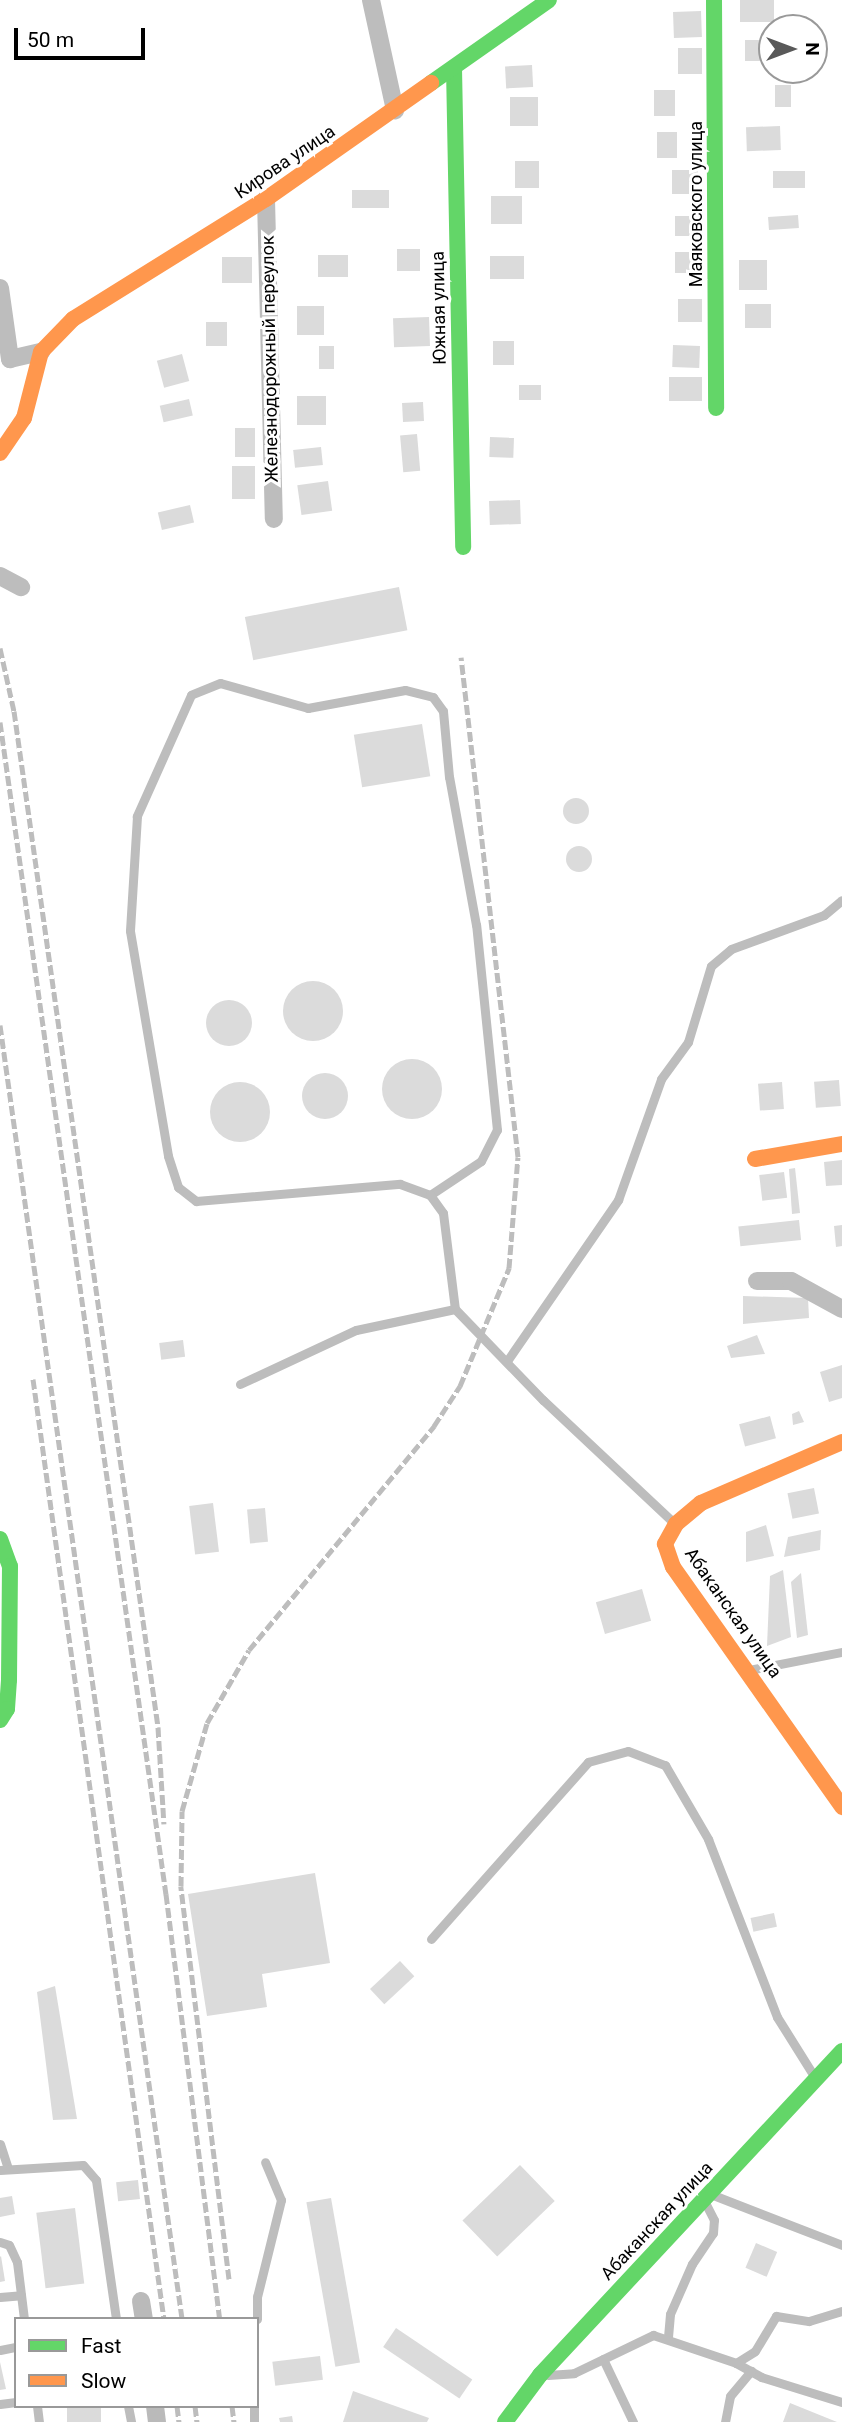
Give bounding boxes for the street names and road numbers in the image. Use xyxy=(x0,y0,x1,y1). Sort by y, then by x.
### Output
street label: Кирова улица xyxy=(231,121,339,203)
street label: Маяковского улица xyxy=(685,121,707,287)
street label: Железнодорожный переулок xyxy=(257,235,283,483)
street label: Южная улица xyxy=(427,251,451,365)
street label: Абаканская улица xyxy=(680,1544,786,1682)
street label: Абаканская улица xyxy=(597,2157,717,2285)

